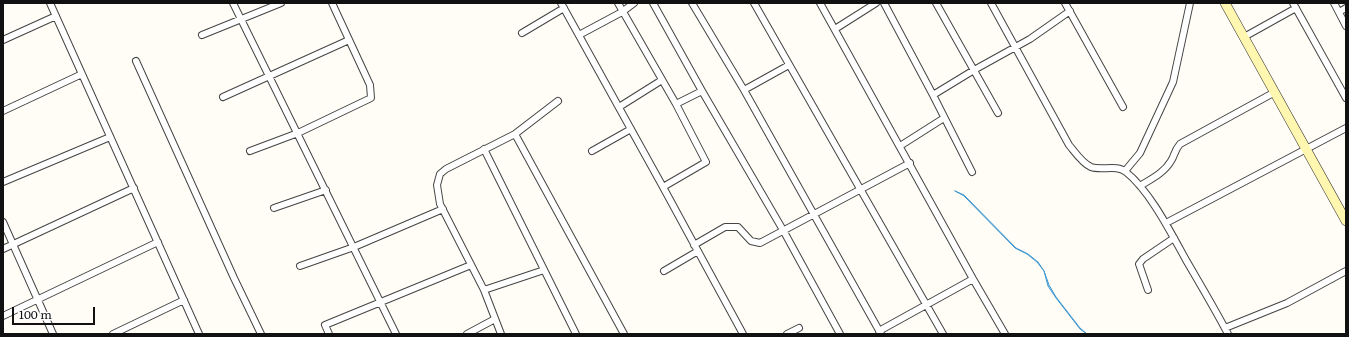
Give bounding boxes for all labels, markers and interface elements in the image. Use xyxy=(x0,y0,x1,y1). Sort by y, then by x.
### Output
scale bar xyxy=(14,299,97,325)
text: 100 m xyxy=(19,305,52,323)

